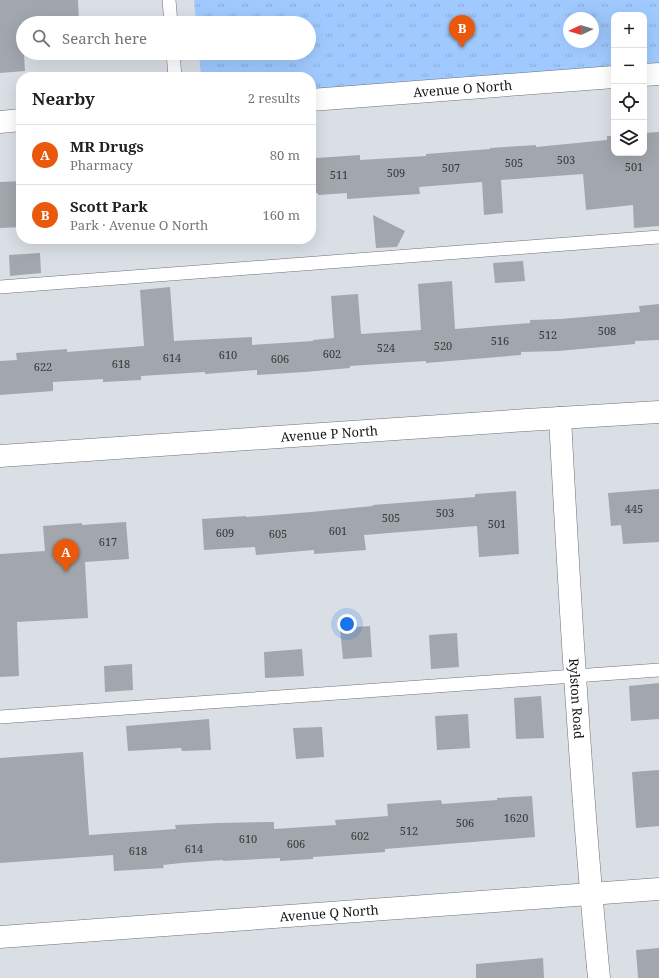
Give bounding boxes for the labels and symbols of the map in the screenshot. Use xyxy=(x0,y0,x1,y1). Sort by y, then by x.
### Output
north arrow xyxy=(563,12,599,48)
pin: B xyxy=(449,15,475,48)
street label: Avenue O North xyxy=(412,76,513,101)
house number: 503 xyxy=(557,152,575,167)
house number: 505 xyxy=(505,155,523,170)
house number: 501 xyxy=(625,159,643,174)
house number: 507 xyxy=(442,160,460,175)
house number: 509 xyxy=(387,165,405,180)
house number: 511 xyxy=(330,167,348,182)
house number: 508 xyxy=(598,323,616,338)
house number: 512 xyxy=(539,327,557,342)
house number: 516 xyxy=(491,333,509,348)
house number: 520 xyxy=(434,338,452,353)
house number: 524 xyxy=(377,340,395,355)
house number: 602 xyxy=(323,346,341,361)
house number: 610 xyxy=(219,347,237,362)
house number: 614 xyxy=(163,350,181,365)
house number: 606 xyxy=(271,351,289,366)
house number: 618 xyxy=(112,356,130,371)
house number: 622 xyxy=(34,359,52,374)
street label: Avenue P North xyxy=(280,421,379,446)
house number: 445 xyxy=(625,501,643,516)
house number: 503 xyxy=(436,505,454,520)
house number: 505 xyxy=(382,510,400,525)
house number: 501 xyxy=(488,516,506,531)
house number: 601 xyxy=(329,523,347,538)
house number: 609 xyxy=(216,525,234,540)
house number: 605 xyxy=(269,526,287,541)
house number: 617 xyxy=(99,534,117,549)
pin: A xyxy=(53,539,79,572)
your location xyxy=(337,614,357,634)
street label: Rylston Road xyxy=(565,658,588,739)
house number: 1620 xyxy=(504,810,528,825)
house number: 506 xyxy=(456,815,474,830)
house number: 512 xyxy=(400,823,418,838)
house number: 602 xyxy=(351,828,369,843)
house number: 610 xyxy=(239,831,257,846)
house number: 606 xyxy=(287,836,305,851)
house number: 614 xyxy=(185,841,203,856)
house number: 618 xyxy=(129,843,147,858)
street label: Avenue Q North xyxy=(279,900,379,926)

